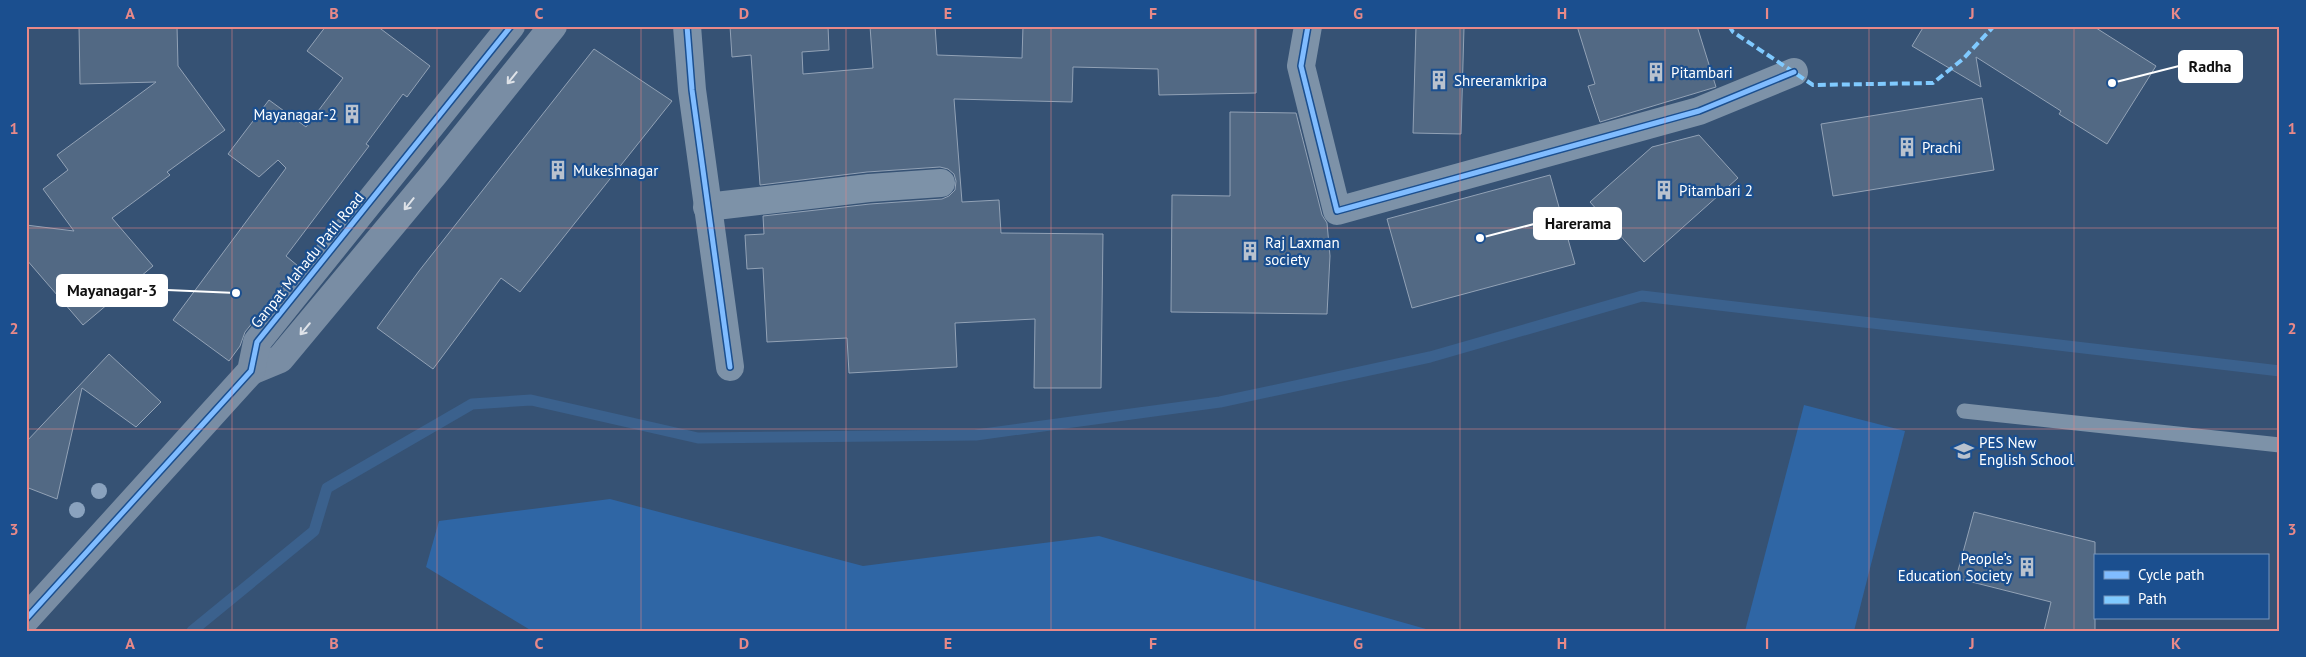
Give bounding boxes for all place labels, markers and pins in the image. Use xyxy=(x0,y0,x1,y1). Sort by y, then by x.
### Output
callout: Radha xyxy=(2179,51,2242,82)
building icon: Pitambari xyxy=(1645,61,1667,83)
place label: Pitambari xyxy=(1671,63,1733,82)
building icon: Shreeramkripa xyxy=(1428,69,1450,91)
place label: Shreeramkripa xyxy=(1454,71,1547,90)
building icon: Mayanagar-2 xyxy=(341,103,363,125)
place label: Mayanagar-2 xyxy=(253,105,337,124)
building icon: Prachi xyxy=(1896,136,1918,158)
place label: Prachi xyxy=(1922,138,1961,157)
building icon: Mukeshnagar xyxy=(547,159,569,181)
place label: Mukeshnagar xyxy=(573,161,658,180)
building icon: Pitambari 2 xyxy=(1653,179,1675,201)
place label: Pitambari 2 xyxy=(1679,181,1753,200)
callout: Harerama xyxy=(1534,208,1621,239)
place label: Raj Laxman society xyxy=(1265,233,1340,269)
building icon: Raj Laxman society xyxy=(1239,240,1261,262)
callout: Mayanagar-3 xyxy=(57,275,167,306)
place label: PES New English School xyxy=(1979,433,2074,469)
school or university icon: PES New English School xyxy=(1953,440,1975,462)
place label: People’s Education Society xyxy=(1898,549,2012,585)
building icon: People’s Education Society xyxy=(2016,556,2038,578)

